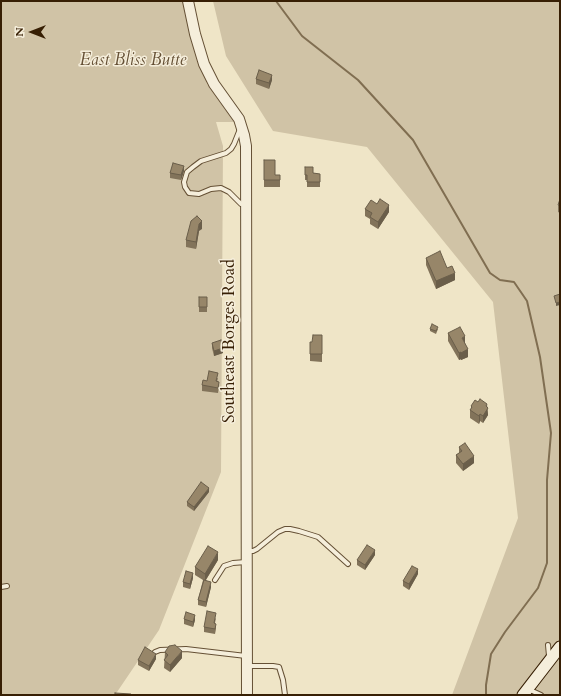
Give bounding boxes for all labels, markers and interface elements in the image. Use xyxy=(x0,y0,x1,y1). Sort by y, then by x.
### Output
north arrow xyxy=(12,12,52,52)
text: N xyxy=(12,27,27,37)
park label: East Bliss Butte xyxy=(80,51,186,71)
street label: Southeast Borges Road xyxy=(220,259,240,423)

